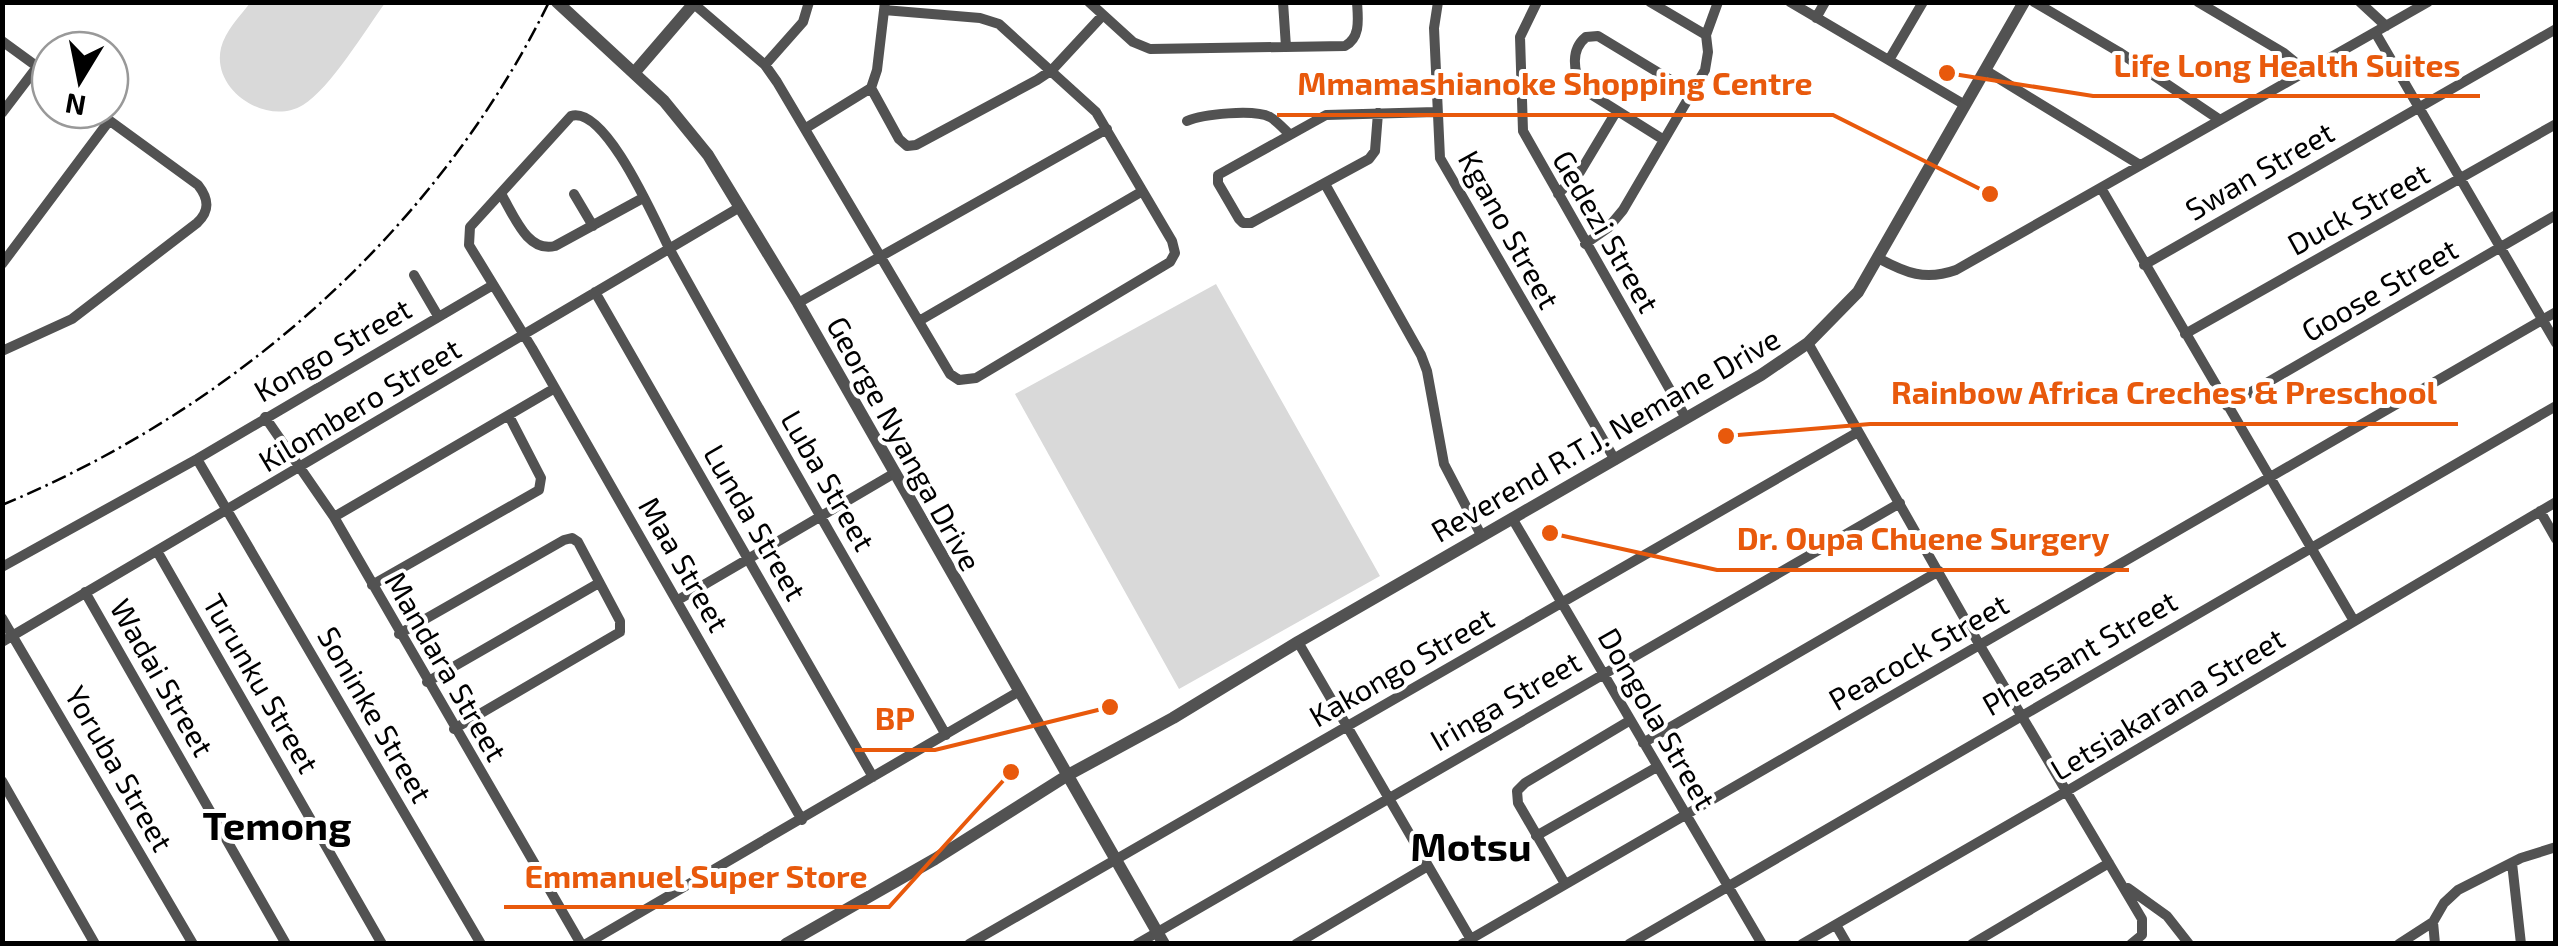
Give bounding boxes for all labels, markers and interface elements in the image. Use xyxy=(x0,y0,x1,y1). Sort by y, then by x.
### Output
north arrow xyxy=(30,30,130,130)
callout: Life Long Health Suites xyxy=(2093,34,2480,96)
text: Life Long Health Suites xyxy=(2114,45,2460,83)
callout: Mmamashianoke Shopping Centre xyxy=(1277,53,1833,115)
text: Mmamashianoke Shopping Centre xyxy=(1297,63,1813,101)
text: N xyxy=(63,87,88,124)
street label: Swan Street xyxy=(2178,113,2340,227)
street label: Kgano Street xyxy=(1452,144,1568,314)
street label: Gedezi Street xyxy=(1546,144,1668,318)
street label: Duck Street xyxy=(2281,154,2435,262)
street label: Goose Street xyxy=(2295,230,2463,348)
street label: Kongo Street xyxy=(247,290,417,408)
street label: George Nyanga Drive xyxy=(820,310,990,576)
street label: Reverend R.T.J. Nemane Drive xyxy=(1424,319,1786,549)
street label: Kilombero Street xyxy=(251,330,467,478)
callout: Rainbow Africa Creches & Preschool xyxy=(1870,362,2458,424)
text: Rainbow Africa Creches & Preschool xyxy=(1891,372,2438,410)
street label: Luba Street xyxy=(774,403,884,557)
street label: Lunda Street xyxy=(697,438,815,606)
street label: Maa Street xyxy=(632,490,738,638)
callout: Dr. Oupa Chuene Surgery xyxy=(1717,508,2129,570)
text: Dr. Oupa Chuene Surgery xyxy=(1737,518,2109,557)
street label: Mandara Street xyxy=(378,565,516,767)
street label: Pheasant Street xyxy=(1975,582,2183,722)
street label: Peacock Street xyxy=(1822,585,2014,717)
street label: Turunku Street xyxy=(196,587,328,779)
street label: Wadai Street xyxy=(103,592,223,762)
street label: Kakongo Street xyxy=(1302,599,1500,733)
street label: Letsiakarana Street xyxy=(2044,619,2290,787)
street label: Soninke Street xyxy=(311,620,441,808)
street label: Dongola Street xyxy=(1592,621,1724,815)
street label: Iringa Street xyxy=(1423,642,1587,758)
street label: Yoruba Street xyxy=(58,679,182,857)
callout: BP xyxy=(855,688,935,750)
text: BP xyxy=(875,698,915,736)
district label: Temong xyxy=(203,800,351,848)
district label: Motsu xyxy=(1410,821,1532,869)
callout: Emmanuel Super Store xyxy=(504,845,889,907)
text: Emmanuel Super Store xyxy=(524,856,868,894)

